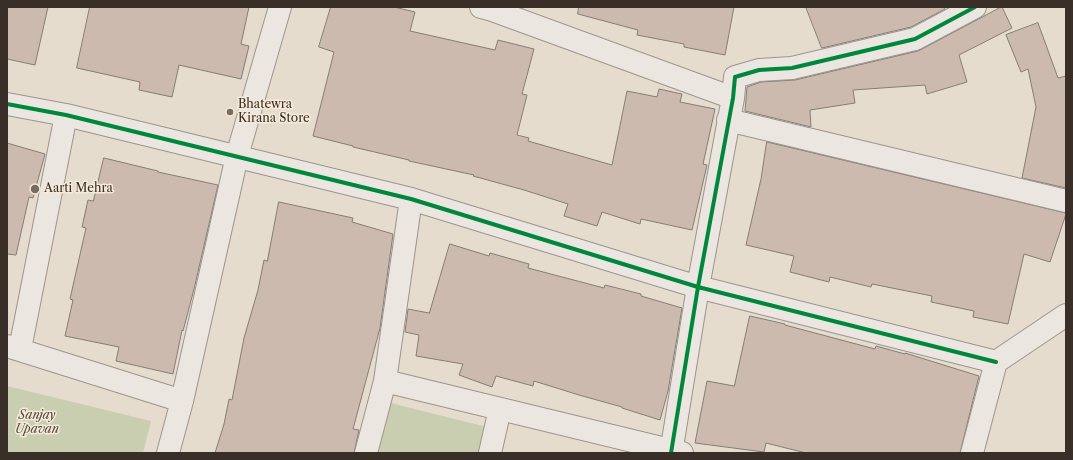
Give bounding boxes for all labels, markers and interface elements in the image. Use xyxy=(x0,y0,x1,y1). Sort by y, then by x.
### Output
place label: Bhatewra Kirana Store xyxy=(238,98,310,126)
marker: Bhatewra Kirana Store xyxy=(225,107,235,117)
place label: Aarti Mehra xyxy=(44,182,113,196)
marker: Aarti Mehra xyxy=(29,183,41,195)
park label: Sanjay Upavan xyxy=(15,409,59,437)

